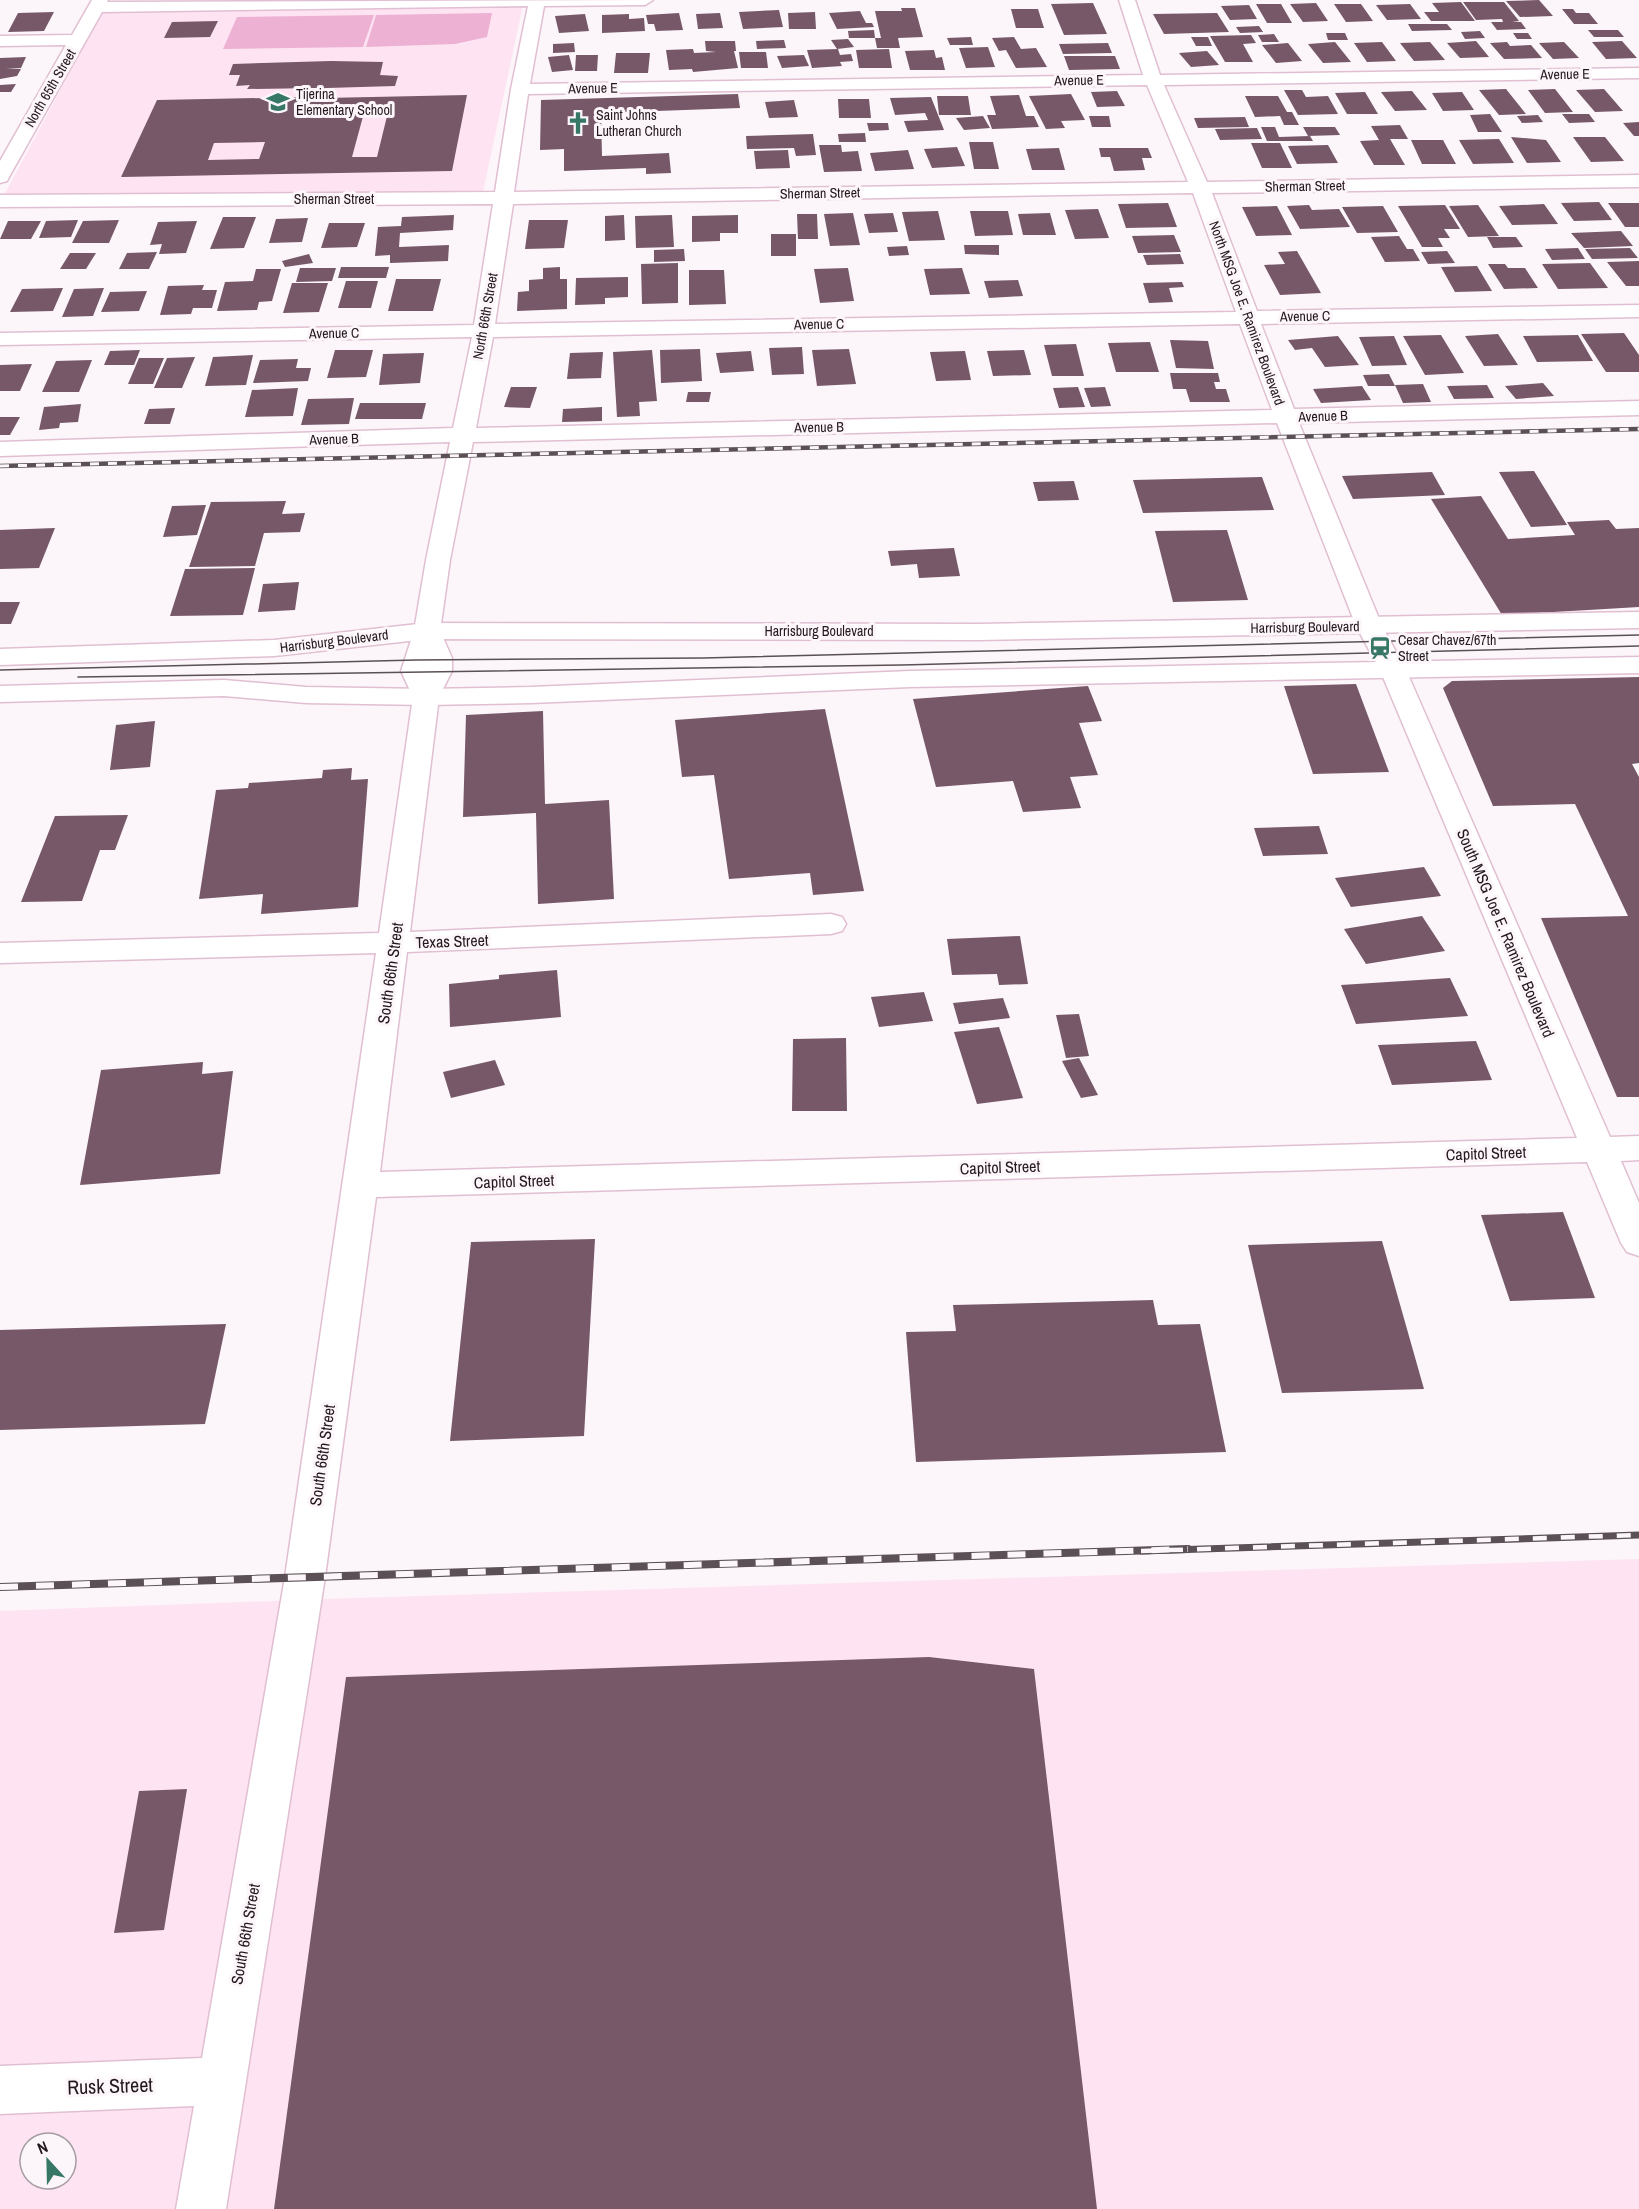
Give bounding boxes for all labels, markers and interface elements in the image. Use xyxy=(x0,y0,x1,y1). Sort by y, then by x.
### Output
street label: North 65th Street xyxy=(20,46,80,130)
street label: Avenue E xyxy=(1539,65,1590,83)
street label: Avenue E xyxy=(1053,71,1104,89)
street label: Avenue E xyxy=(567,79,618,97)
place label: Tijerina Elementary School xyxy=(296,85,392,119)
school or university icon: Tijerina Elementary School xyxy=(265,89,291,115)
place label: Saint Johns Lutheran Church xyxy=(596,106,682,140)
church icon: Saint Johns Lutheran Church xyxy=(565,110,591,136)
street label: Sherman Street xyxy=(1265,176,1345,196)
street label: Sherman Street xyxy=(780,183,860,203)
street label: Sherman Street xyxy=(294,190,374,208)
street label: North MSG Joe E. Ramirez Boulevard xyxy=(1205,218,1289,408)
street label: North 66th Street xyxy=(469,271,501,361)
street label: Avenue C xyxy=(1279,307,1330,325)
street label: Avenue C xyxy=(793,315,844,333)
street label: Avenue C xyxy=(308,324,359,342)
street label: Avenue B xyxy=(1297,406,1348,426)
street label: Avenue B xyxy=(793,418,844,436)
street label: Avenue B xyxy=(308,429,359,449)
street label: Harrisburg Boulevard xyxy=(1250,617,1360,637)
street label: Harrisburg Boulevard xyxy=(764,622,874,640)
street label: Harrisburg Boulevard xyxy=(279,625,389,657)
place label: Cesar Chavez/67th Street xyxy=(1398,631,1496,665)
station icon: Cesar Chavez/67th Street xyxy=(1367,635,1393,661)
street label: South MSG Joe E. Ramirez Boulevard xyxy=(1452,825,1560,1041)
street label: South 66th Street xyxy=(372,921,408,1025)
street label: Texas Street xyxy=(415,929,489,953)
street label: Capitol Street xyxy=(1446,1141,1527,1165)
street label: Capitol Street xyxy=(960,1155,1041,1179)
street label: Capitol Street xyxy=(474,1169,555,1193)
street label: South 66th Street xyxy=(304,1403,340,1507)
street label: South 66th Street xyxy=(225,1881,265,1986)
street label: Rusk Street xyxy=(67,2070,154,2100)
north arrow xyxy=(18,2131,78,2191)
text: N xyxy=(34,2135,51,2159)

